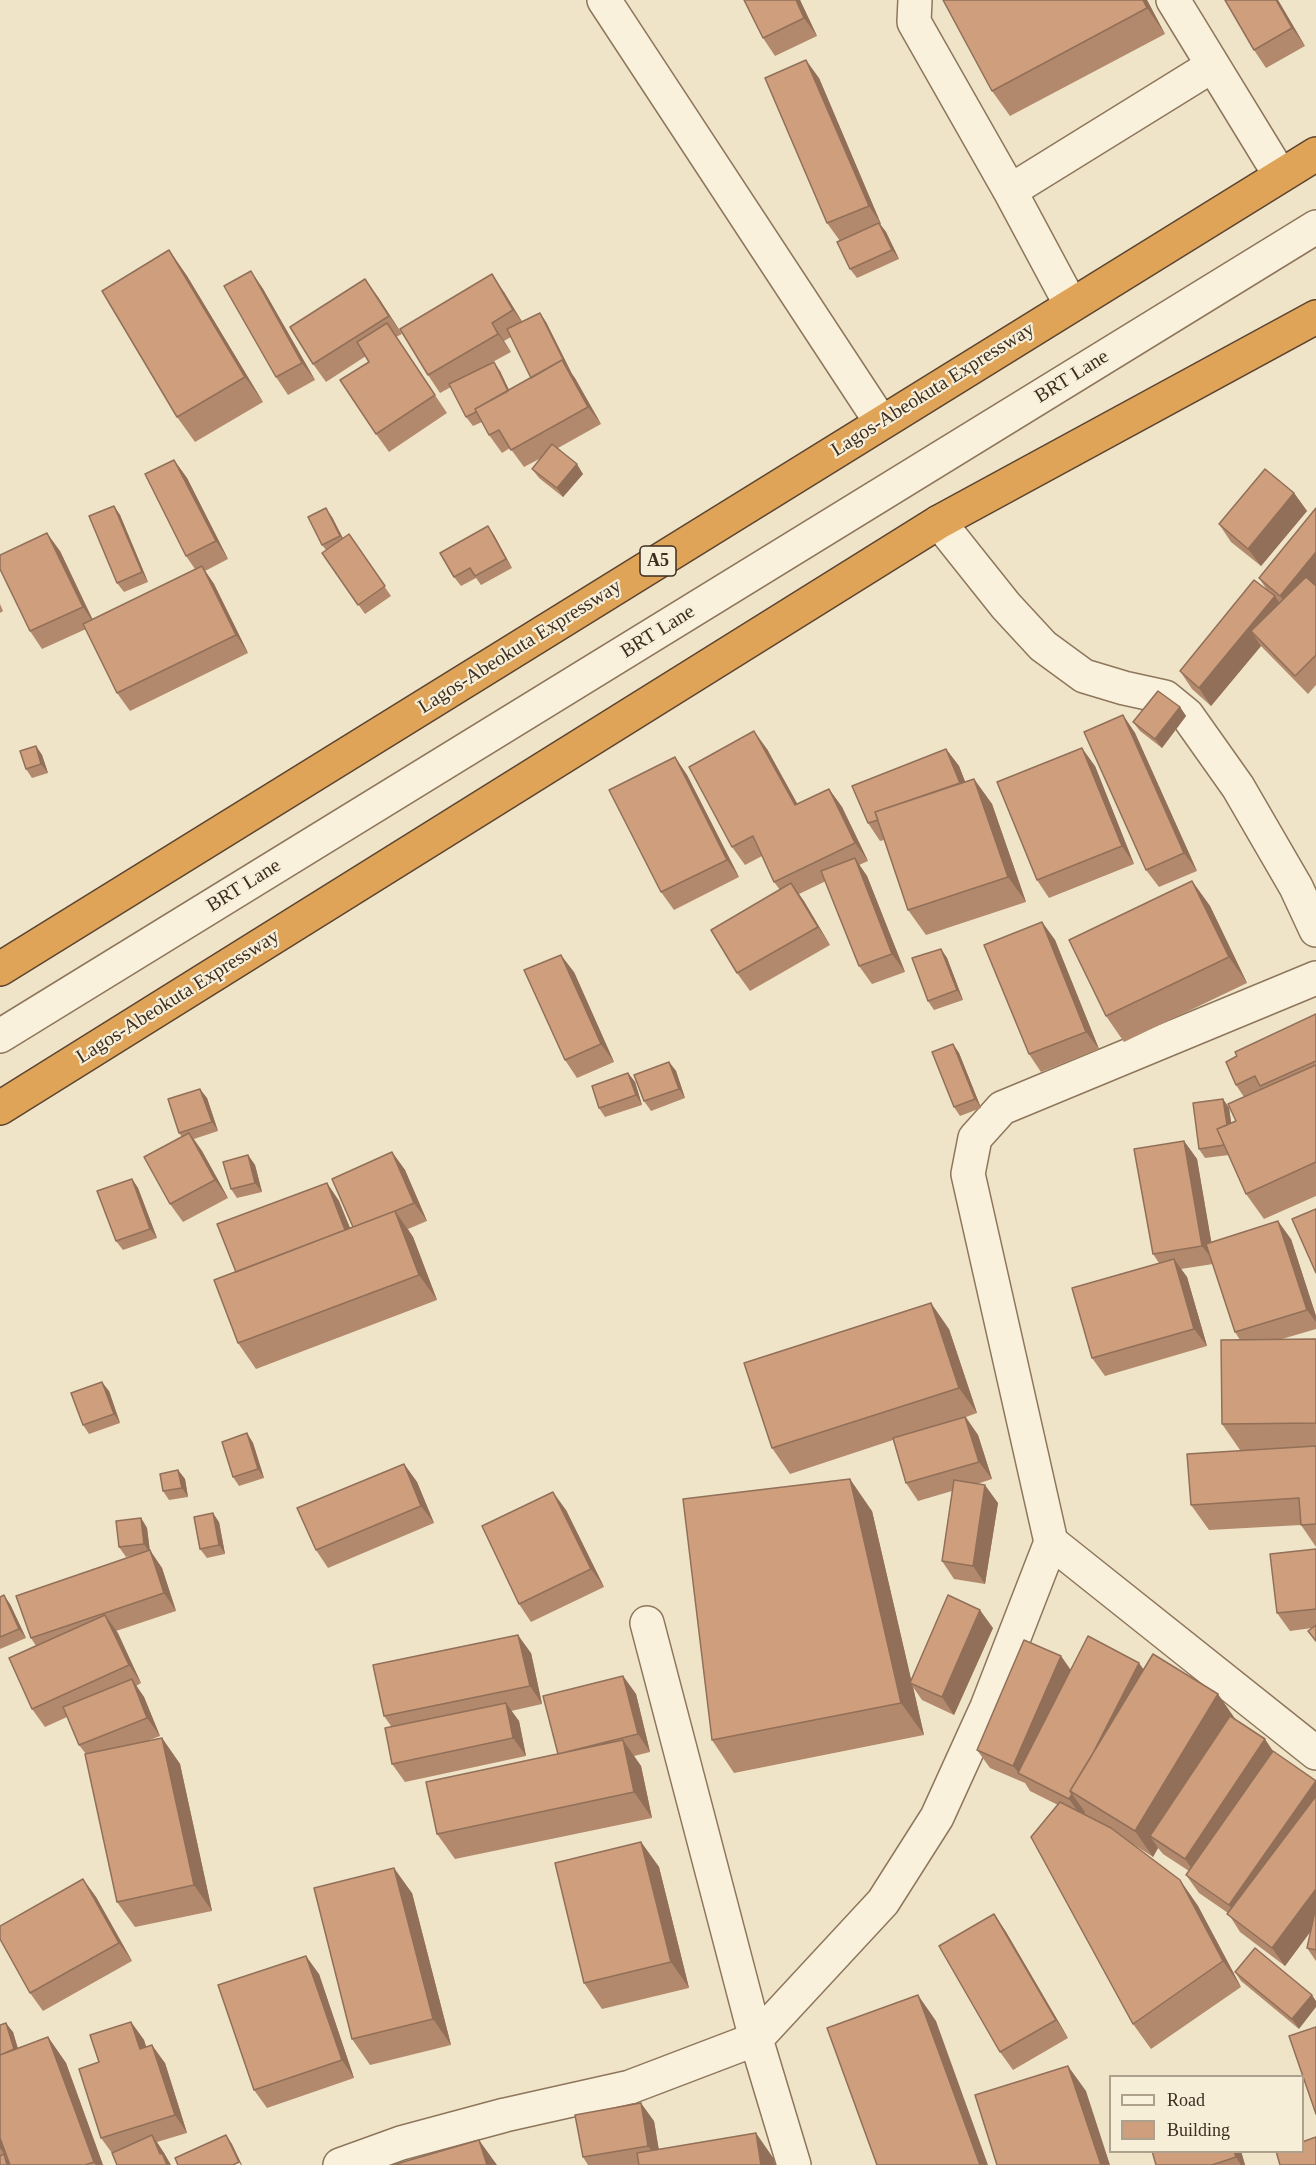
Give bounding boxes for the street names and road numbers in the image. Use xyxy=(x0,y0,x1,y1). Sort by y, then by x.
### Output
street label: Lagos-Abeokuta Expressway xyxy=(827,318,1039,462)
street label: BRT Lane xyxy=(1031,345,1113,409)
road number: A5 xyxy=(640,546,676,576)
street label: Lagos-Abeokuta Expressway xyxy=(414,575,626,719)
street label: BRT Lane xyxy=(617,600,699,664)
street label: BRT Lane xyxy=(203,854,285,918)
street label: Lagos-Abeokuta Expressway xyxy=(72,925,284,1069)

